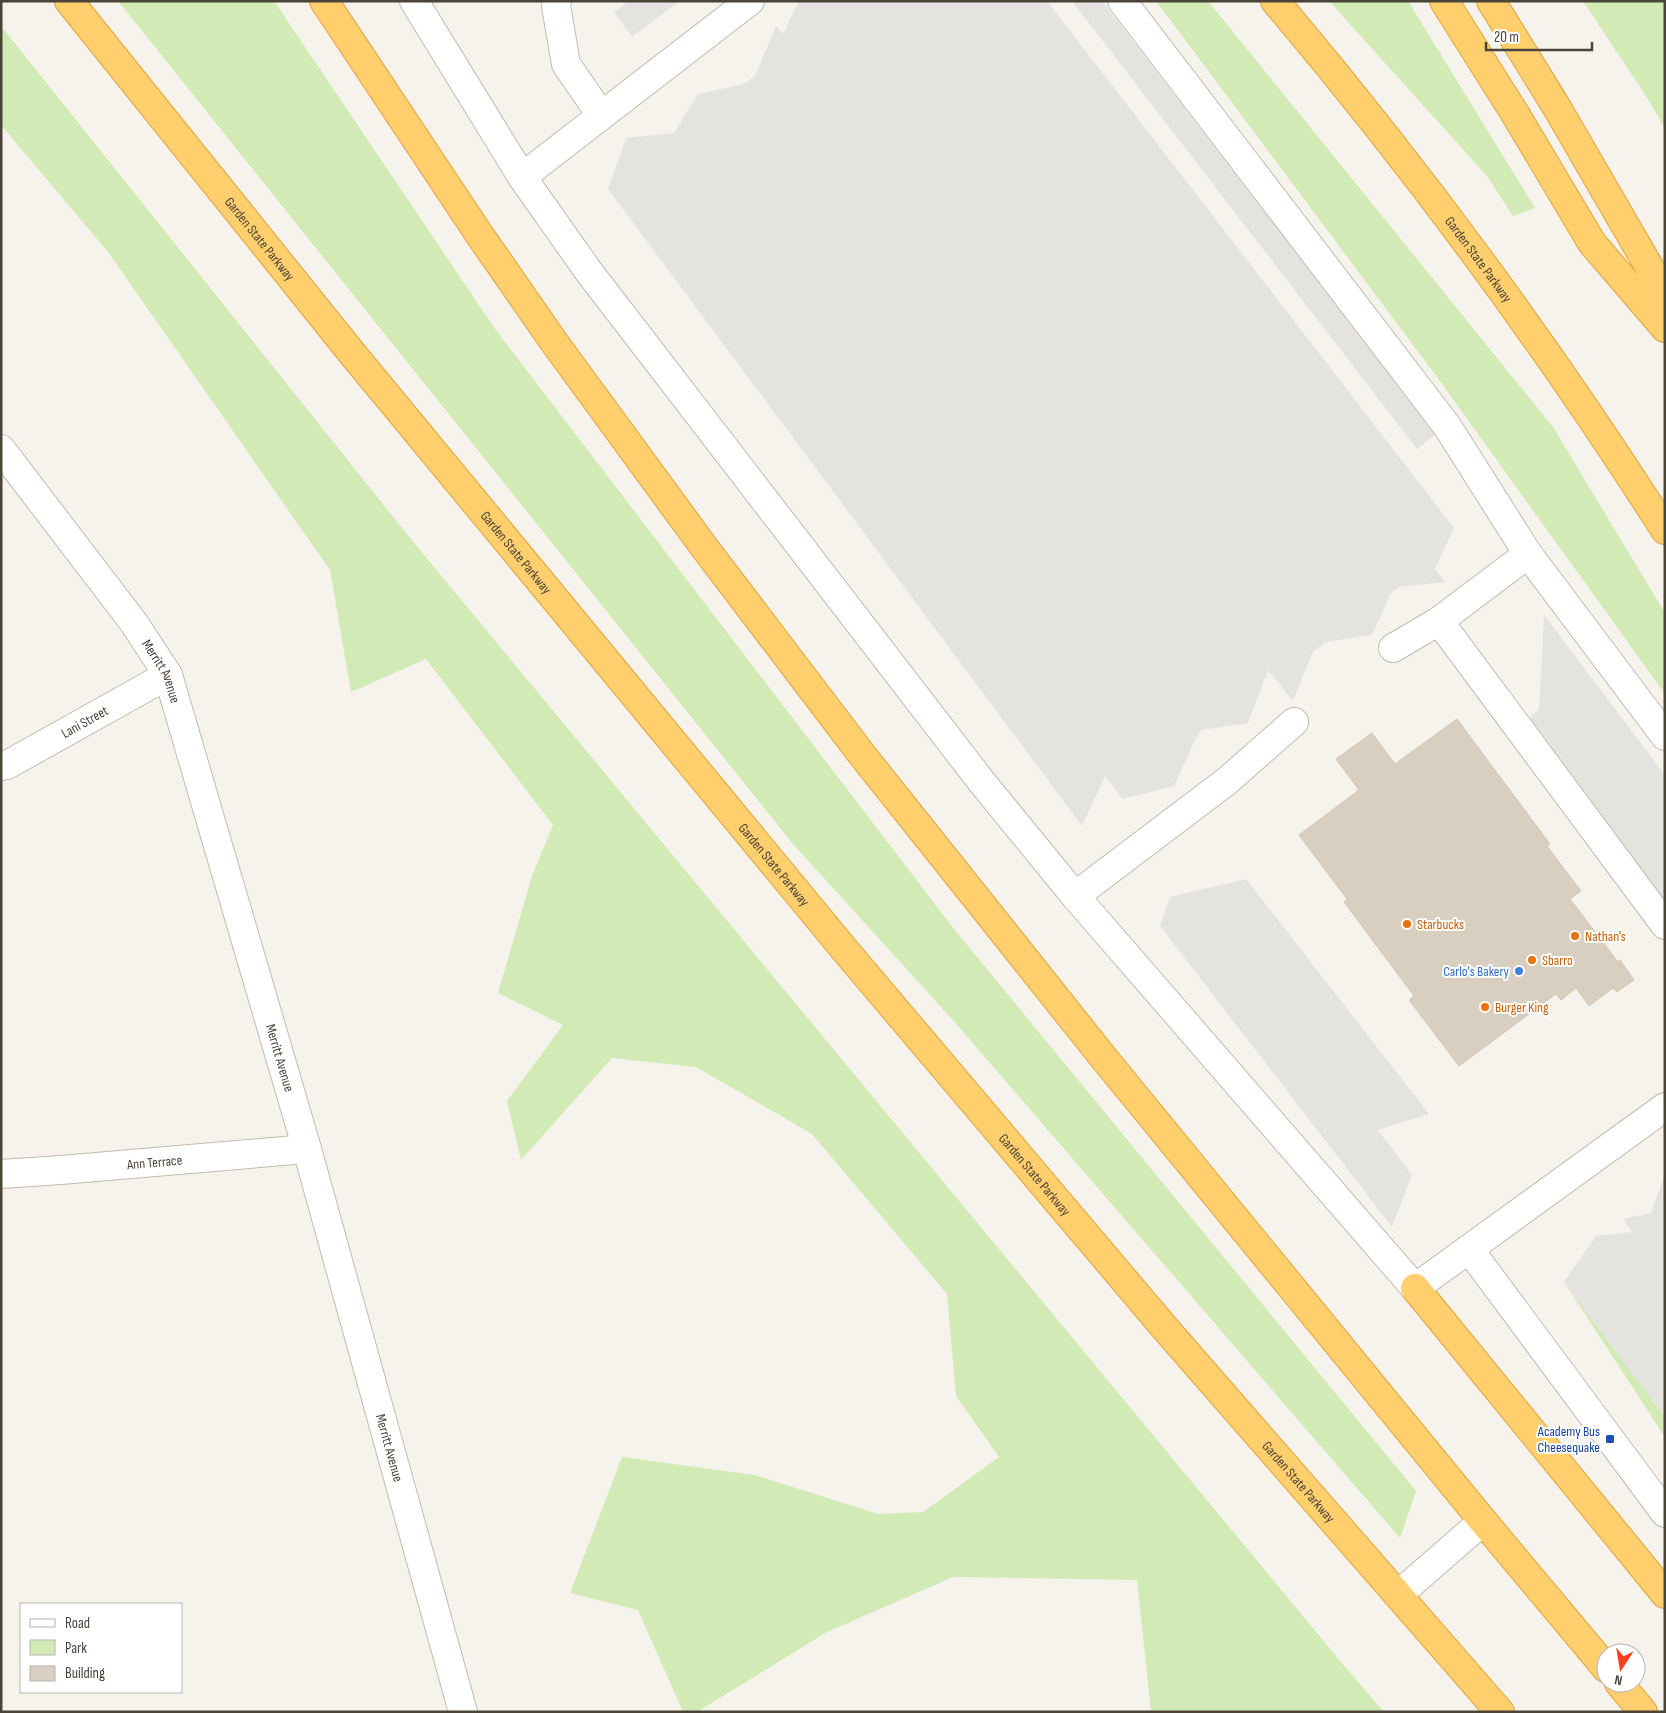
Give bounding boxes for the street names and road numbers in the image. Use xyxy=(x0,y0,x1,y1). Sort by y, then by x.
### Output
street label: Garden State Parkway xyxy=(221,194,299,285)
street label: Garden State Parkway xyxy=(1441,213,1516,306)
street label: Garden State Parkway xyxy=(477,508,556,598)
street label: Merritt Avenue xyxy=(138,636,184,705)
street label: Lani Street xyxy=(58,702,111,742)
street label: Garden State Parkway xyxy=(735,820,813,910)
street label: Merritt Avenue xyxy=(262,1022,298,1094)
street label: Garden State Parkway xyxy=(995,1130,1075,1220)
street label: Ann Terrace xyxy=(125,1152,183,1173)
street label: Merritt Avenue xyxy=(372,1412,407,1484)
street label: Garden State Parkway xyxy=(1259,1438,1339,1527)

